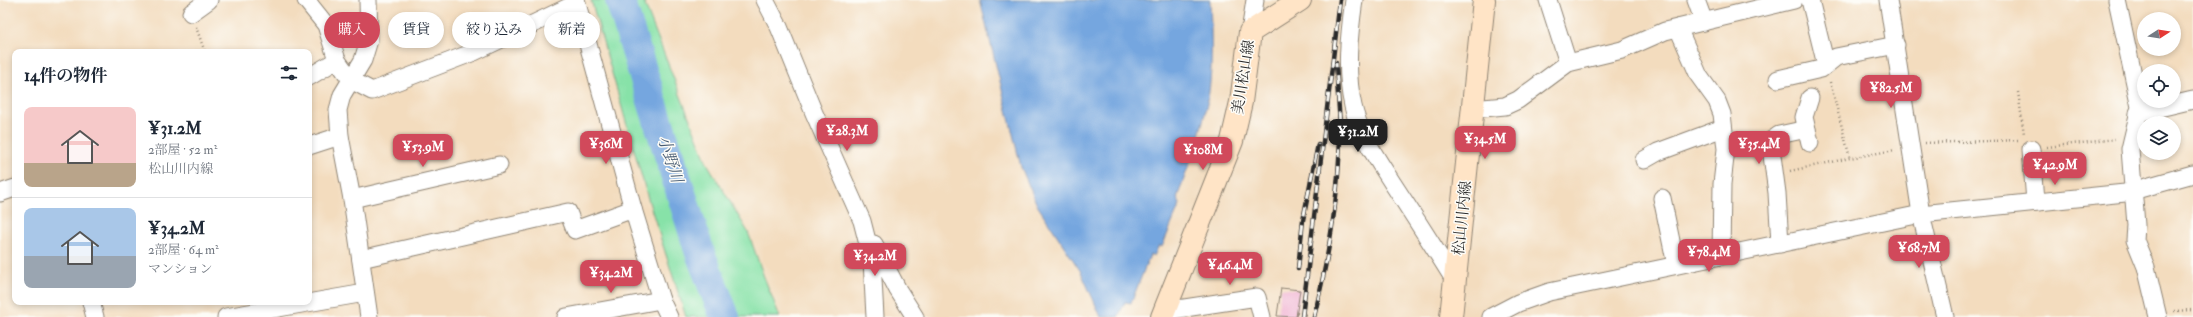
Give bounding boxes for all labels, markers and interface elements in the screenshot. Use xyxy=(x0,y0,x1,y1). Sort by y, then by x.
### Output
chip: 購入 xyxy=(324,12,380,48)
chip: 賃貸 xyxy=(388,12,444,48)
chip: 絞り込み xyxy=(452,12,536,48)
chip: 新着 xyxy=(544,12,600,48)
north arrow xyxy=(2137,12,2181,56)
map controls xyxy=(2137,12,2181,160)
street label: 美川松山線 xyxy=(1228,39,1259,116)
icon: filters xyxy=(278,62,300,84)
button: locate xyxy=(2137,64,2181,108)
text: 14件の物件 xyxy=(24,65,107,86)
pin: ¥82.5M xyxy=(1858,75,1924,109)
text: ¥82.5M xyxy=(1869,80,1913,96)
button: layers xyxy=(2137,116,2181,160)
text: ¥31.2M xyxy=(148,118,202,139)
pin: ¥28.3M xyxy=(814,118,880,152)
pin: ¥31.2M xyxy=(1325,119,1391,153)
icon: home xyxy=(56,123,104,171)
text: ¥28.3M xyxy=(826,123,868,139)
text: ¥31.2M xyxy=(1337,124,1379,140)
pin: ¥34.5M xyxy=(1452,126,1518,160)
pin: ¥36M xyxy=(582,131,630,165)
text: ¥34.5M xyxy=(1464,131,1506,147)
pin: ¥35.4M xyxy=(1726,131,1792,165)
water label: 小野川 xyxy=(653,133,688,187)
pin: ¥53.9M xyxy=(390,134,456,168)
text: ¥36M xyxy=(589,136,623,152)
text: ¥35.4M xyxy=(1738,136,1780,152)
pin: ¥108M xyxy=(1175,137,1231,171)
text: ¥53.9M xyxy=(402,139,444,155)
text: 2部屋 · 52 m² xyxy=(148,142,217,158)
text: ¥108M xyxy=(1183,142,1223,158)
pin: ¥42.9M xyxy=(2022,152,2088,186)
text: ¥42.9M xyxy=(2032,157,2078,173)
text: 松山川内線 xyxy=(148,161,213,177)
street label: 松山川内線 xyxy=(1449,180,1476,256)
text: ¥34.2M xyxy=(148,218,205,239)
icon: home xyxy=(56,224,104,272)
pin: ¥68.7M xyxy=(1886,235,1952,269)
pin: ¥78.4M xyxy=(1676,239,1742,273)
text: ¥68.7M xyxy=(1898,240,1941,256)
text: 2部屋 · 64 m² xyxy=(148,242,219,258)
pin: ¥34.2M xyxy=(842,243,908,277)
text: ¥78.4M xyxy=(1687,244,1731,260)
text: ¥34.2M xyxy=(853,248,897,264)
pin: ¥46.4M xyxy=(1197,252,1263,286)
text: ¥46.4M xyxy=(1207,257,1253,273)
pin: ¥34.2M xyxy=(578,260,644,294)
text: マンション xyxy=(148,261,212,277)
text: ¥34.2M xyxy=(589,265,633,281)

